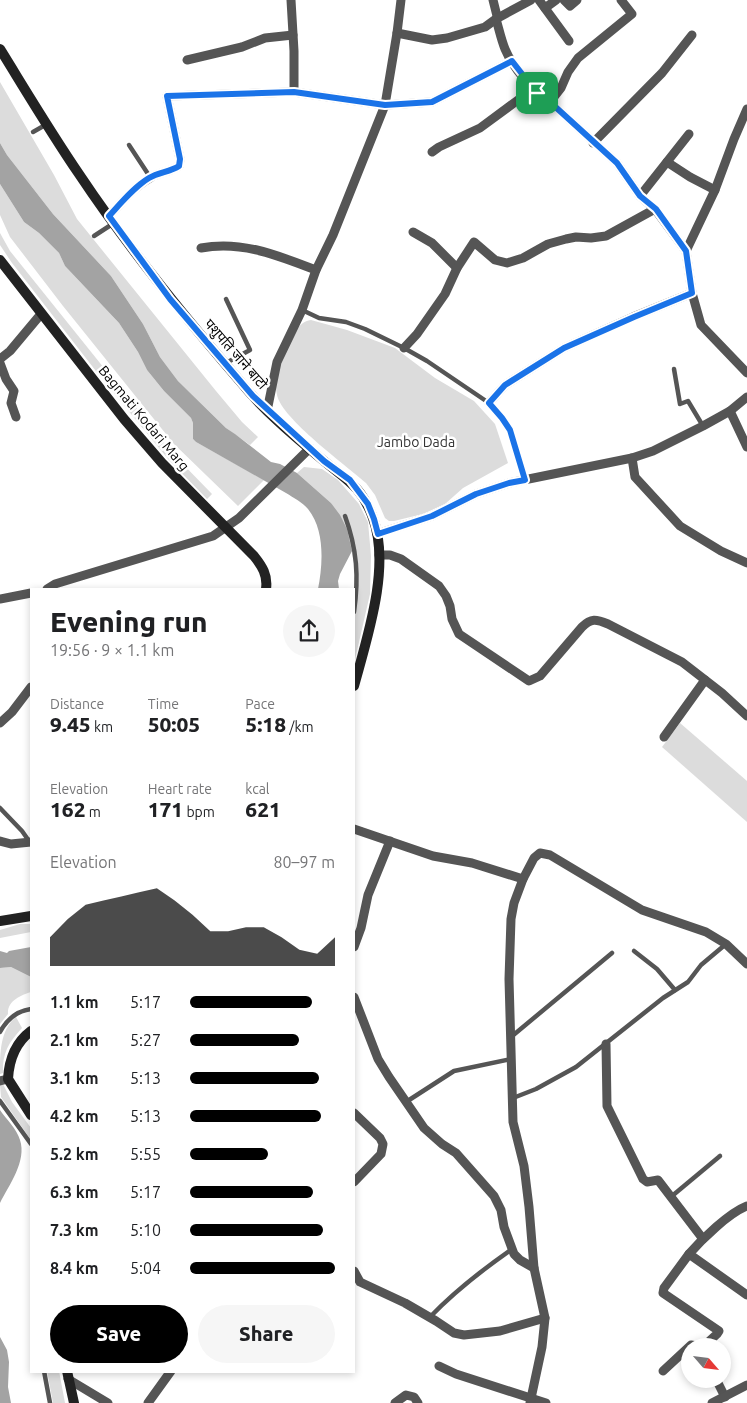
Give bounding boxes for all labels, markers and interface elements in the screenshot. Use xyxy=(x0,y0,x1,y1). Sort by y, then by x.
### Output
pin xyxy=(516,72,558,114)
icon: arrive xyxy=(523,79,551,107)
street label: पशुपति जाने बाटो xyxy=(200,315,272,394)
street label: Bagmati Kodari Marg xyxy=(95,362,193,474)
park label: Jambo Dada xyxy=(377,434,455,450)
button: share xyxy=(283,605,335,657)
text: Evening run xyxy=(50,606,208,637)
text: 19:56 · 9 × 1.1 km xyxy=(50,641,174,659)
text: Distance xyxy=(50,696,104,712)
text: Time xyxy=(148,696,179,712)
text: Pace xyxy=(245,696,275,712)
text: 9.45 xyxy=(50,712,91,736)
text: 50:05 xyxy=(148,712,200,736)
text: 5:18 xyxy=(245,712,286,736)
text: km xyxy=(91,719,113,735)
text: /km xyxy=(286,719,314,735)
text: Elevation xyxy=(50,781,108,797)
text: Heart rate xyxy=(148,781,212,797)
text: kcal xyxy=(245,781,270,797)
text: 162 xyxy=(50,797,86,821)
text: 171 xyxy=(148,797,183,821)
text: 621 xyxy=(245,797,281,821)
text: m xyxy=(86,804,101,820)
text: bpm xyxy=(183,804,215,820)
text: Elevation xyxy=(50,853,117,871)
text: 80–97 m xyxy=(273,853,335,871)
text: 1.1 km xyxy=(50,993,99,1011)
text: 5:17 xyxy=(130,993,161,1011)
text: 2.1 km xyxy=(50,1031,99,1049)
text: 5:27 xyxy=(130,1031,161,1049)
text: 3.1 km xyxy=(50,1069,99,1087)
text: 5:13 xyxy=(130,1069,161,1087)
text: 4.2 km xyxy=(50,1107,99,1125)
text: 5:13 xyxy=(130,1107,161,1125)
text: 5.2 km xyxy=(50,1145,99,1163)
text: 5:55 xyxy=(130,1145,161,1163)
text: 6.3 km xyxy=(50,1183,99,1201)
text: 5:17 xyxy=(130,1183,161,1201)
text: 7.3 km xyxy=(50,1221,99,1239)
text: 5:10 xyxy=(130,1221,161,1239)
text: 8.4 km xyxy=(50,1259,99,1277)
text: 5:04 xyxy=(130,1259,161,1277)
button: Save xyxy=(50,1305,188,1363)
button: Share xyxy=(198,1305,335,1363)
north arrow xyxy=(681,1338,731,1388)
map controls xyxy=(681,1338,731,1388)

